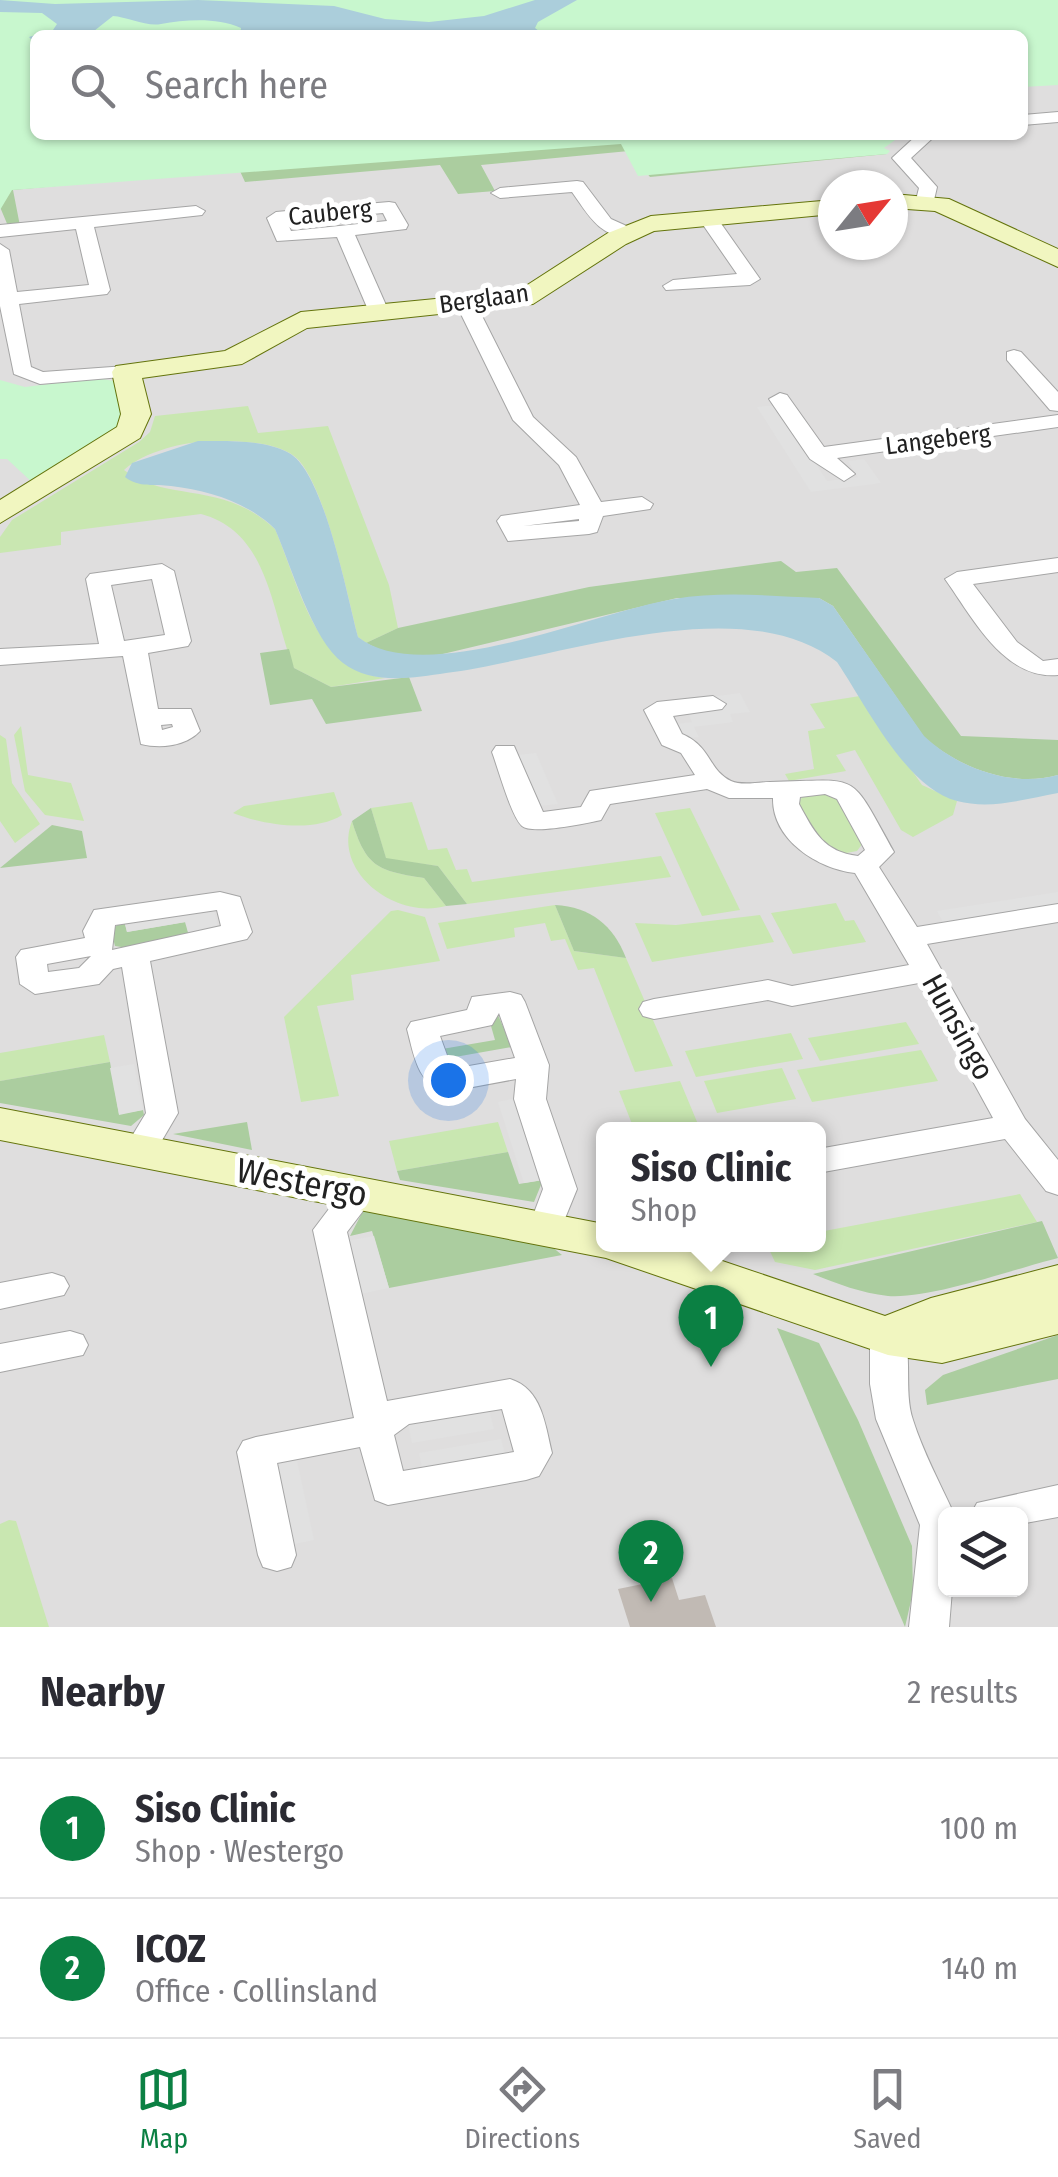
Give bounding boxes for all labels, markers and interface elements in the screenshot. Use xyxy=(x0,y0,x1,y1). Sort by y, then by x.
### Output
search box xyxy=(30,30,1028,140)
icon: search xyxy=(65,58,120,113)
text: Search here xyxy=(145,62,328,108)
north arrow xyxy=(818,170,908,260)
street label: Cauberg xyxy=(287,194,373,232)
street label: Berglaan xyxy=(437,278,531,320)
street label: Langeberg xyxy=(884,419,993,461)
street label: Hunsingo xyxy=(914,968,1002,1086)
your location xyxy=(423,1055,474,1106)
popup xyxy=(596,1122,826,1252)
text: Siso Clinic xyxy=(631,1145,791,1191)
street label: Westergo xyxy=(233,1149,371,1215)
text: Shop xyxy=(631,1191,697,1229)
pin: 1 xyxy=(678,1284,744,1367)
map controls xyxy=(938,1507,1028,1597)
button: layers xyxy=(938,1507,1028,1597)
pin: 2 xyxy=(618,1520,684,1602)
text: Nearby xyxy=(40,1667,165,1717)
text: 2 results xyxy=(907,1673,1018,1711)
text: Siso Clinic xyxy=(135,1786,295,1832)
text: 1 xyxy=(66,1809,79,1847)
text: 100 m xyxy=(940,1809,1018,1847)
text: Shop · Westergo xyxy=(135,1832,344,1870)
text: ICOZ xyxy=(135,1926,206,1972)
text: 2 xyxy=(65,1949,80,1987)
text: 140 m xyxy=(941,1949,1018,1987)
text: Office · Collinsland xyxy=(135,1972,378,2010)
tab: Map xyxy=(136,2062,191,2155)
tab: Directions xyxy=(464,2062,580,2155)
tab: Saved xyxy=(853,2062,922,2155)

